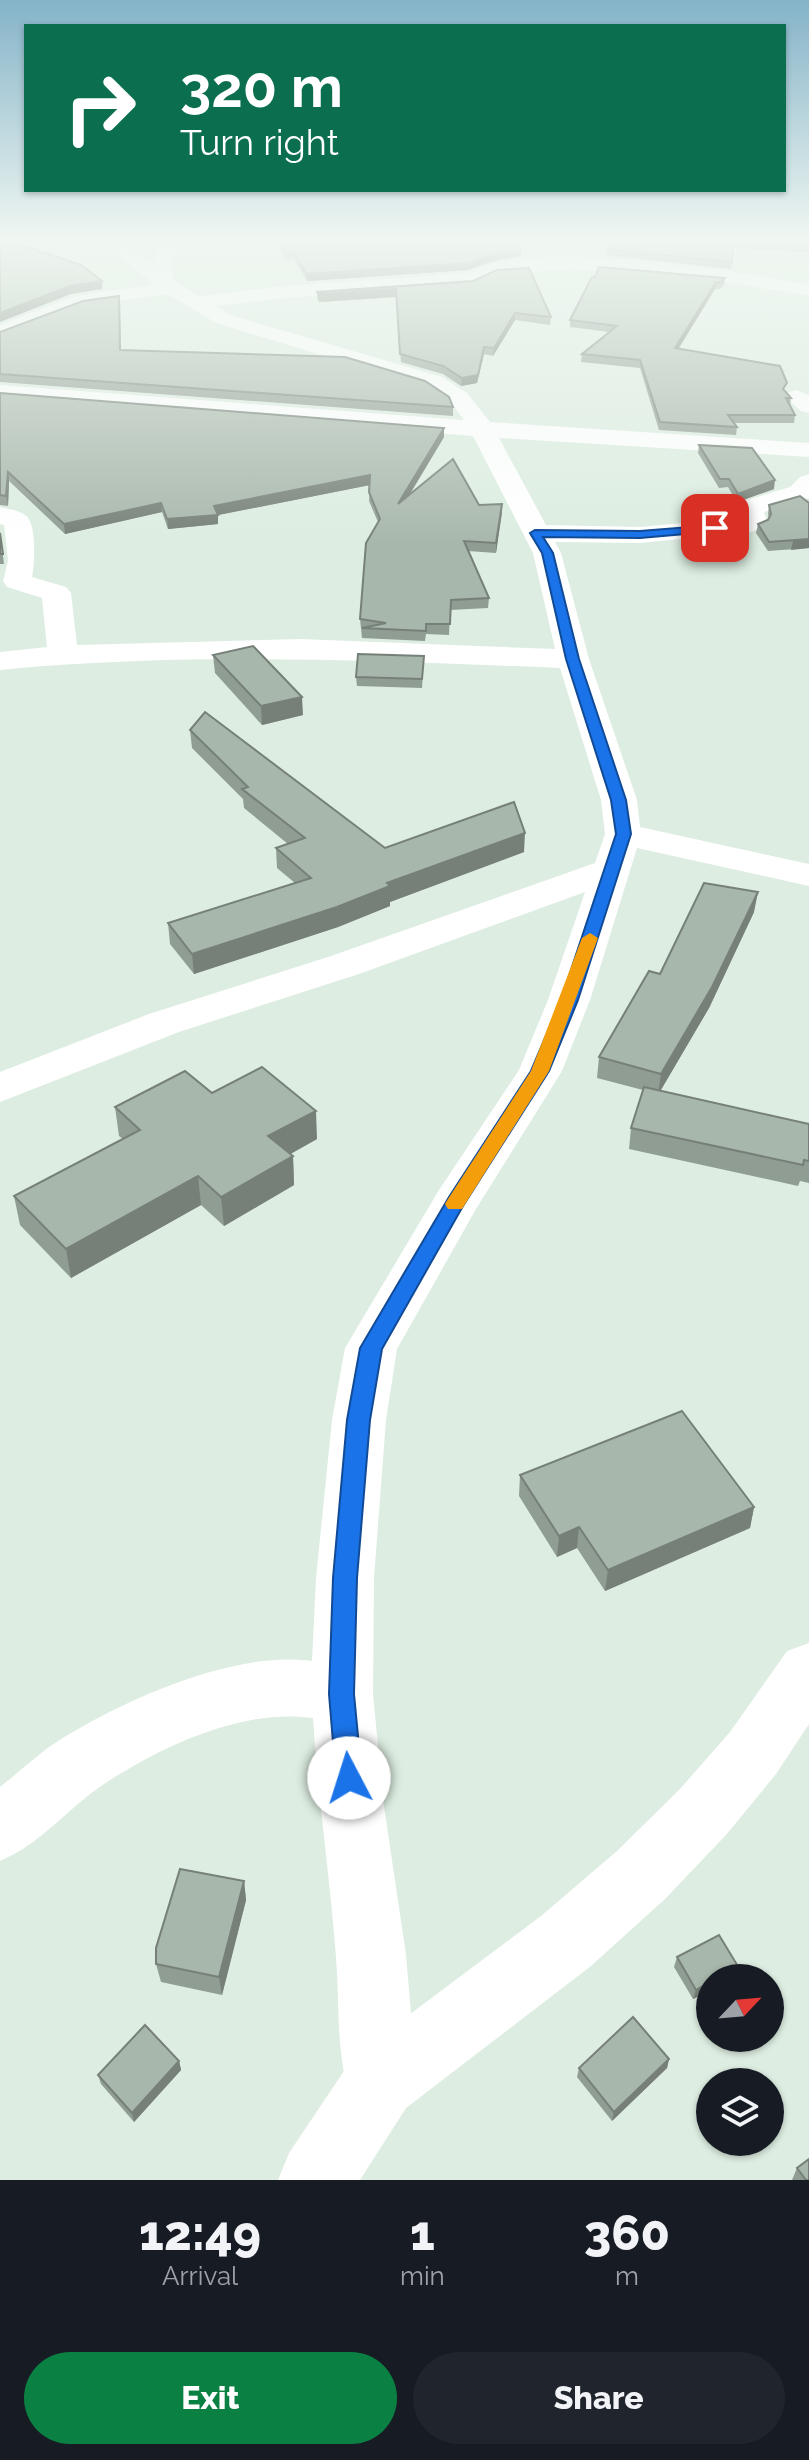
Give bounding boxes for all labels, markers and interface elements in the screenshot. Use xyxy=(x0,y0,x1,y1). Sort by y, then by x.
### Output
text: 320 m xyxy=(180,54,343,120)
icon: right xyxy=(48,56,152,160)
text: Turn right xyxy=(180,121,339,163)
pin xyxy=(681,494,749,562)
icon: arrive xyxy=(693,506,737,550)
position arrow xyxy=(307,1736,391,1820)
north arrow xyxy=(696,1964,784,2052)
map controls xyxy=(696,1964,784,2156)
button: layers xyxy=(696,2068,784,2156)
text: 12:49 xyxy=(139,2205,261,2261)
text: 1 xyxy=(410,2205,435,2261)
text: 360 xyxy=(584,2205,670,2261)
text: Arrival xyxy=(162,2261,238,2291)
text: min xyxy=(400,2261,445,2291)
text: m xyxy=(615,2261,639,2291)
button: Exit xyxy=(24,2352,397,2444)
button: Share xyxy=(413,2352,785,2444)

